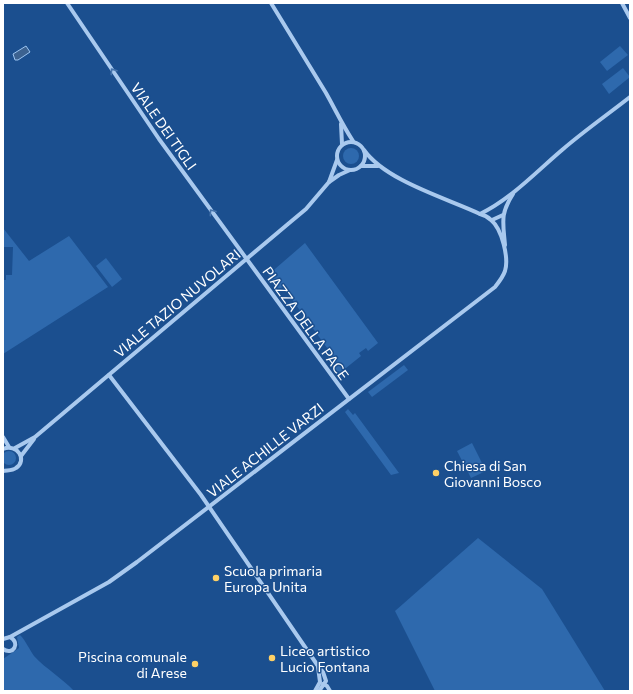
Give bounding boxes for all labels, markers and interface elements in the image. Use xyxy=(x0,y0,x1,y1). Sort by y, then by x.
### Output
one-way arrow xyxy=(111,69,118,76)
street label: VIALE DEI TIGLI xyxy=(128,79,200,173)
one-way arrow xyxy=(209,209,217,216)
street label: VIALE TAZIO NUVOLARI xyxy=(110,245,244,361)
street label: PIAZZA DELLA PACE xyxy=(259,263,353,383)
street label: VIALE ACHILLE VARZI xyxy=(203,399,327,501)
place label: Chiesa di San Giovanni Bosco xyxy=(444,457,542,490)
marker: Chiesa di San Giovanni Bosco xyxy=(431,468,441,478)
place label: Scuola primaria Europa Unita xyxy=(224,562,322,595)
marker: Scuola primaria Europa Unita xyxy=(211,573,221,583)
place label: Liceo artistico Lucio Fontana xyxy=(280,642,370,675)
place label: Piscina comunale di Arese xyxy=(78,648,187,681)
marker: Liceo artistico Lucio Fontana xyxy=(267,653,277,663)
marker: Piscina comunale di Arese xyxy=(190,659,200,669)

